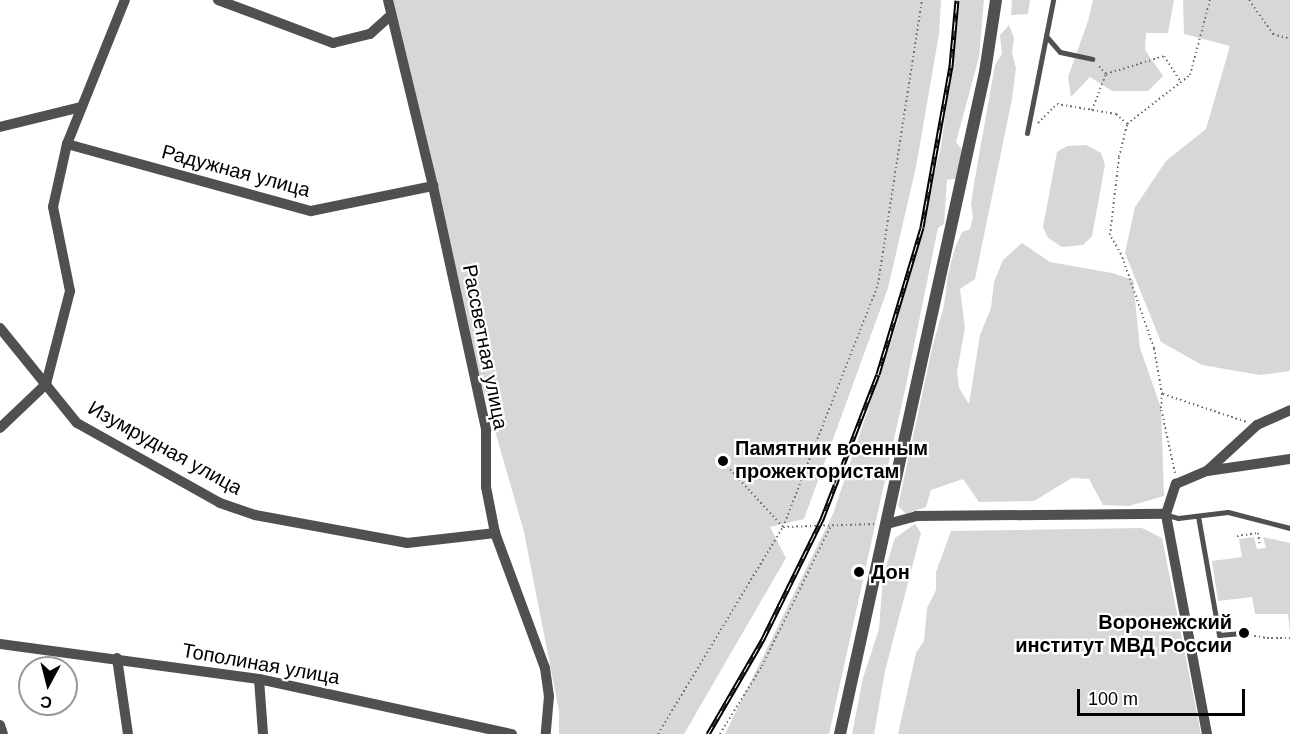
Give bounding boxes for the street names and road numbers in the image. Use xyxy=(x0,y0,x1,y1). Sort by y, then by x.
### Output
street label: Радужная улица xyxy=(159,140,313,202)
street label: Рассветная улица xyxy=(457,263,513,431)
street label: Изумрудная улица xyxy=(84,396,246,500)
street label: Тополиная улица xyxy=(180,638,342,690)

